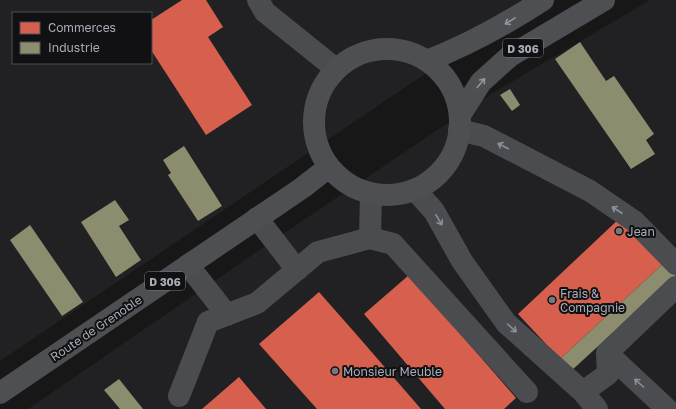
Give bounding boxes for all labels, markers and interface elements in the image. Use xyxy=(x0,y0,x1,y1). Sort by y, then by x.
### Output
legend xyxy=(12,12,152,64)
one-way arrow xyxy=(505,17,516,25)
text: Commerces xyxy=(48,20,116,35)
road number: D 306 xyxy=(503,39,543,57)
text: Industrie xyxy=(48,40,100,55)
one-way arrow xyxy=(477,78,486,89)
one-way arrow xyxy=(498,142,510,149)
one-way arrow xyxy=(611,205,623,213)
one-way arrow xyxy=(436,214,444,226)
place label: Jean xyxy=(627,224,655,239)
marker: Jean xyxy=(614,226,624,236)
road number: D 306 xyxy=(145,272,185,290)
place label: Frais & Compagnie xyxy=(560,286,625,315)
street label: Route de Grenoble xyxy=(47,292,145,364)
marker: Frais & Compagnie xyxy=(547,295,557,305)
one-way arrow xyxy=(507,323,517,332)
place label: Monsieur Meuble xyxy=(343,364,442,379)
marker: Monsieur Meuble xyxy=(330,366,340,376)
one-way arrow xyxy=(633,378,644,387)

